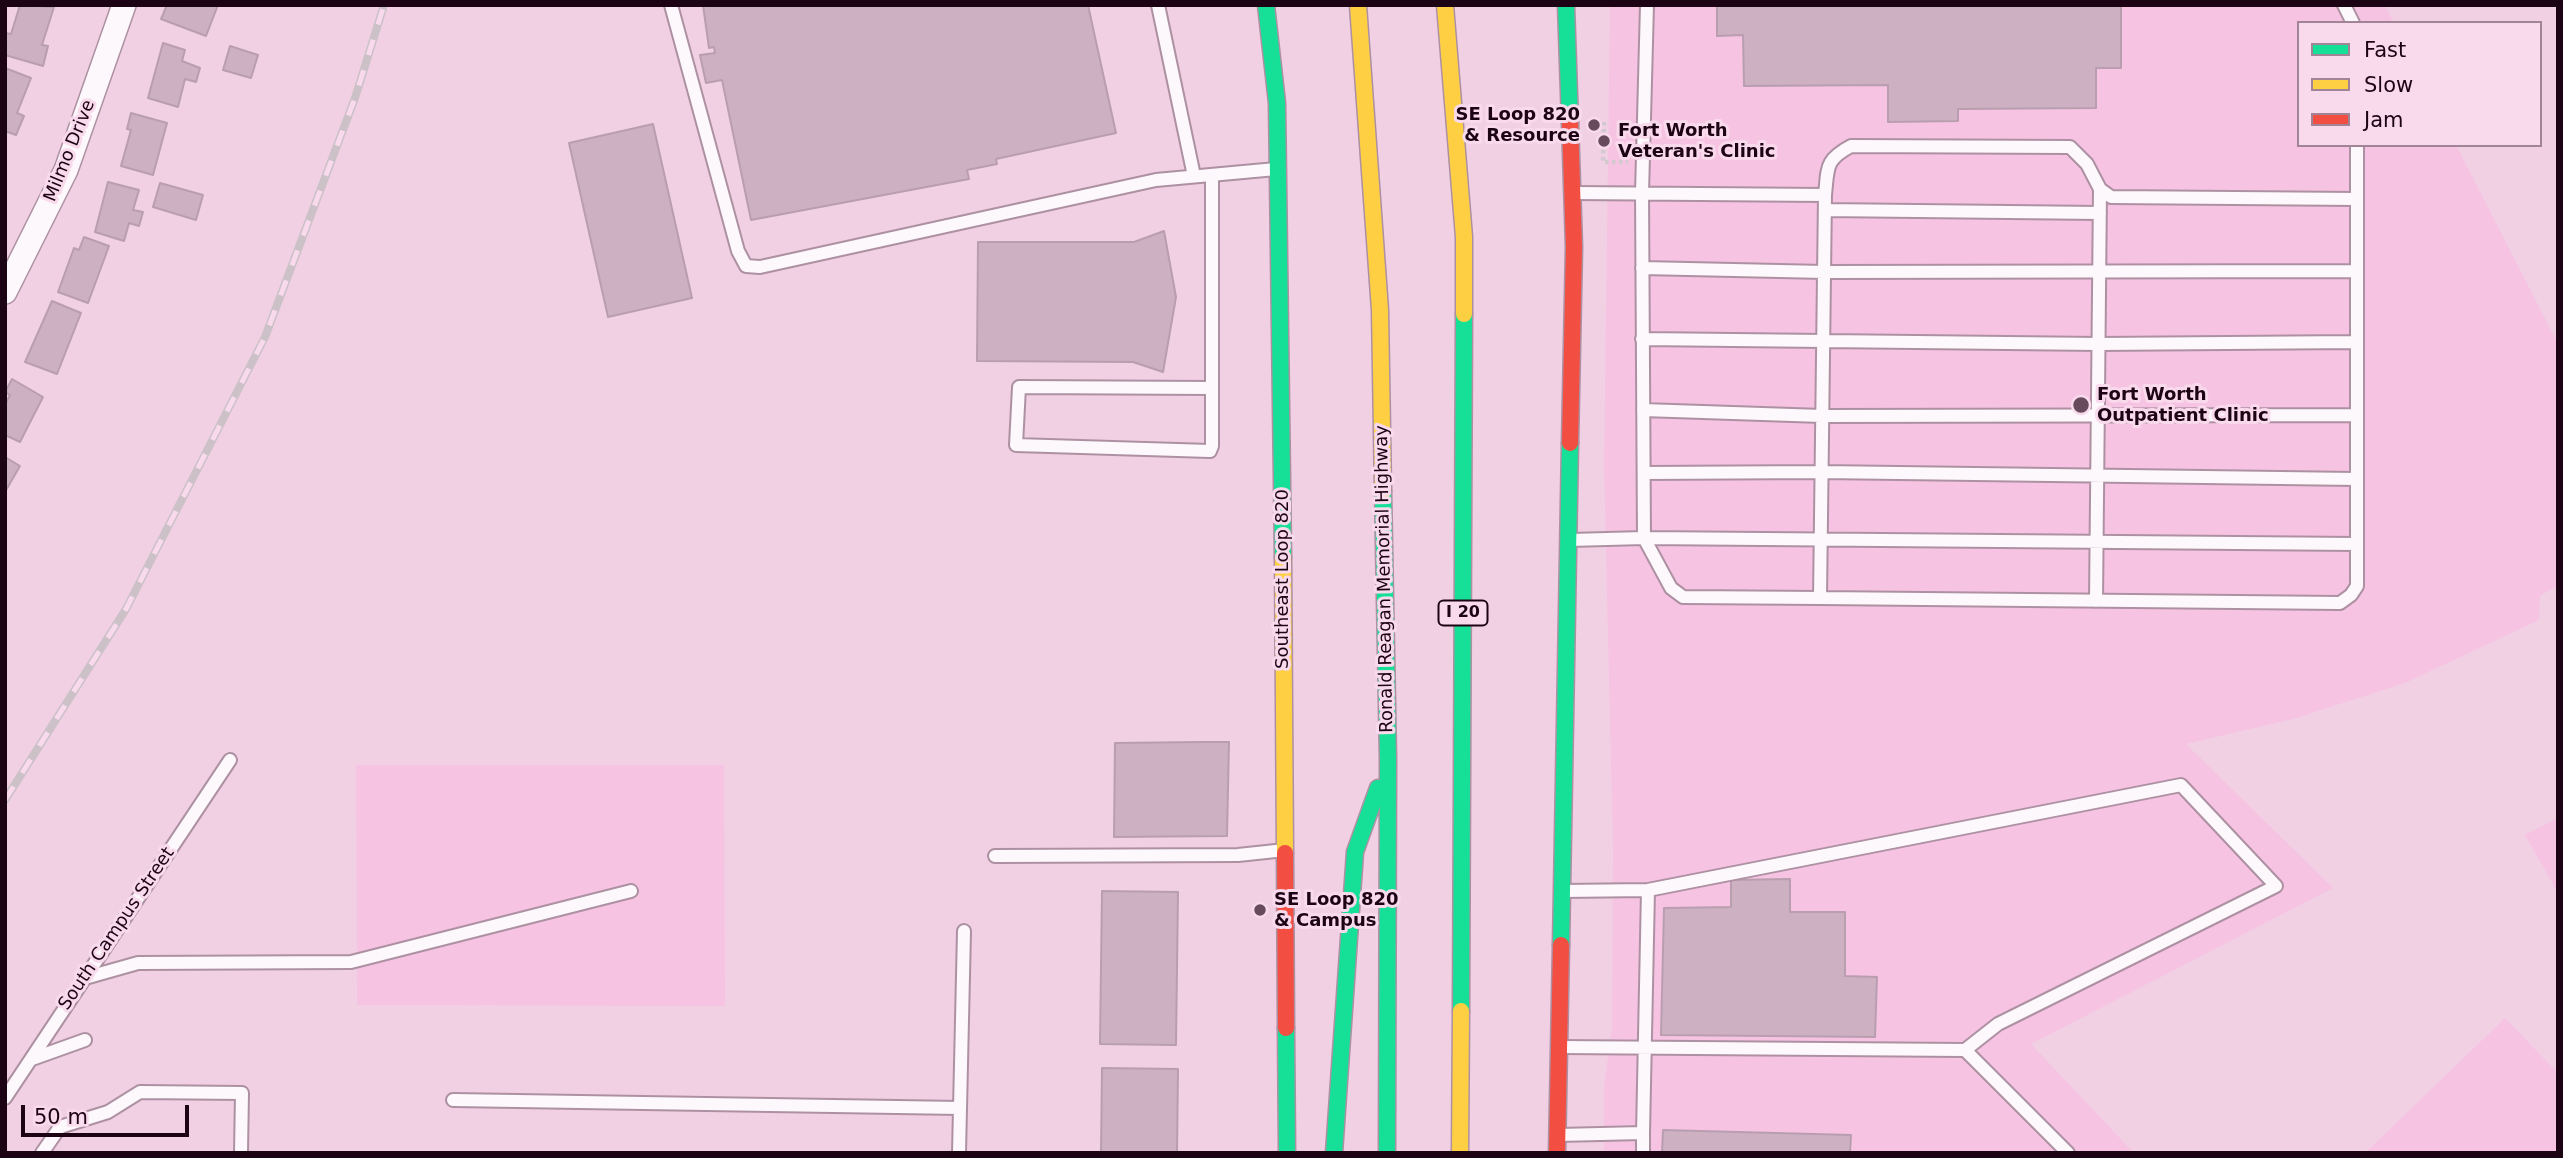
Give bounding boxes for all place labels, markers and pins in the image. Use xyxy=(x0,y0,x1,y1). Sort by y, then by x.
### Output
place label: SE Loop 820 & Resource xyxy=(1456,104,1580,146)
marker: SE Loop 820 & Resource xyxy=(1586,117,1602,133)
place label: Fort Worth Veteran's Clinic xyxy=(1618,120,1776,162)
marker: Fort Worth Veteran's Clinic xyxy=(1596,133,1612,149)
place label: Fort Worth Outpatient Clinic xyxy=(2097,384,2269,426)
marker: Fort Worth Outpatient Clinic xyxy=(2071,395,2091,415)
place label: SE Loop 820 & Campus xyxy=(1274,889,1398,932)
marker: SE Loop 820 & Campus xyxy=(1252,902,1268,918)

